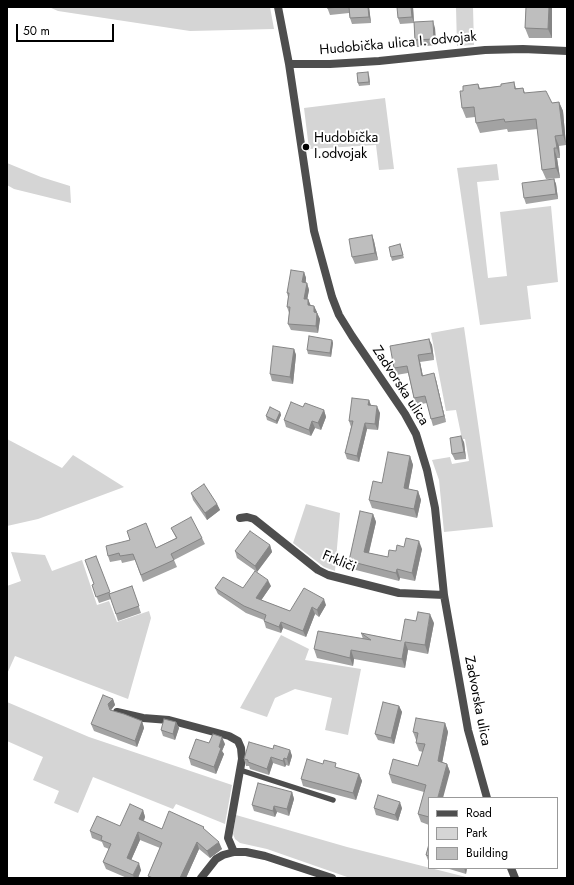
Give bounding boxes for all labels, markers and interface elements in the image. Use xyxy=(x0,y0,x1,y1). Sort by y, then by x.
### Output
scale bar xyxy=(18,16,116,42)
text: 50 m xyxy=(23,22,50,40)
street label: Hudobička ulica I. odvojak xyxy=(319,29,477,59)
place label: Hudobička I.odvojak xyxy=(314,131,378,164)
marker: Hudobička I.odvojak xyxy=(301,142,311,152)
street label: Zadvorska ulica xyxy=(368,343,432,429)
street label: Frkliči xyxy=(320,548,358,576)
street label: Zadvorska ulica xyxy=(460,655,494,747)
legend xyxy=(428,797,558,869)
text: Road xyxy=(466,804,492,822)
text: Park xyxy=(466,824,487,842)
text: Building xyxy=(466,844,508,862)

